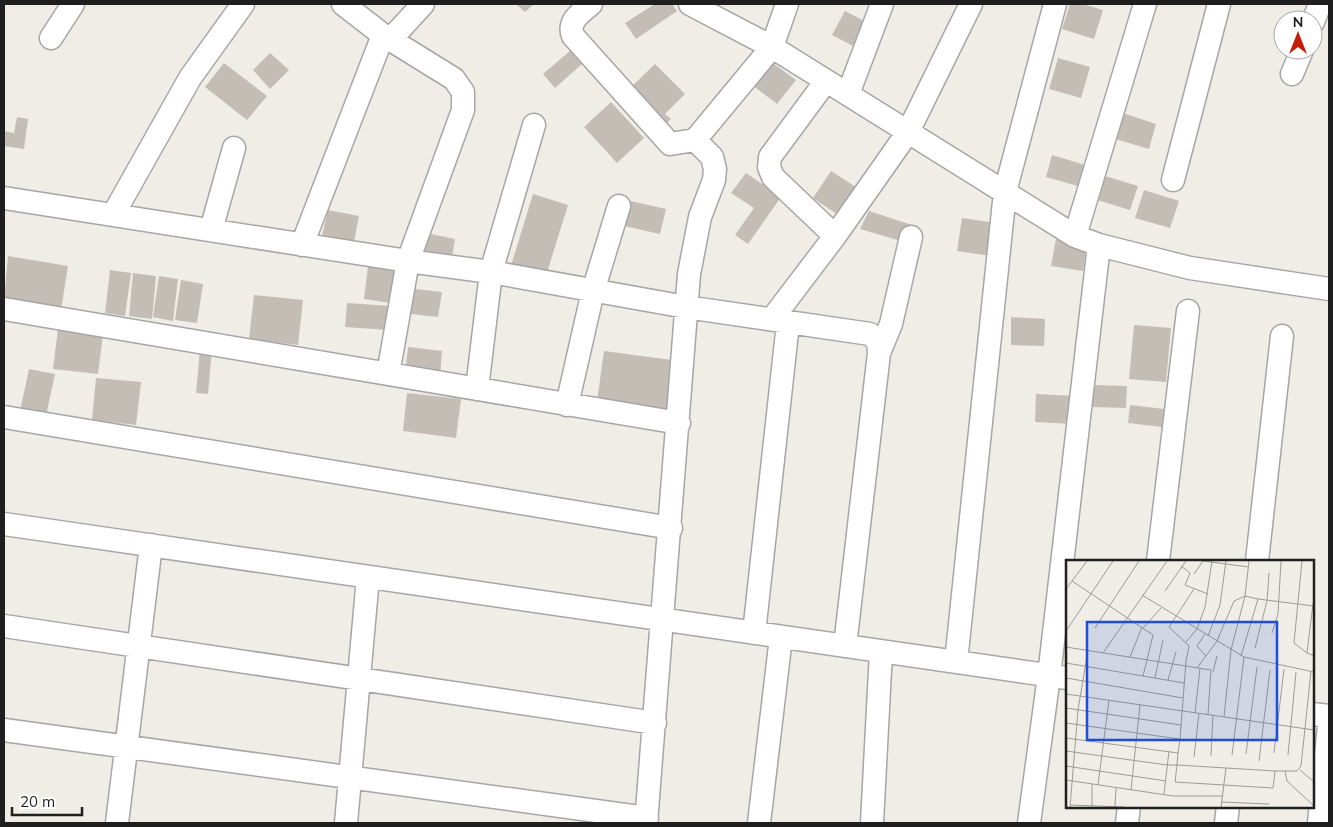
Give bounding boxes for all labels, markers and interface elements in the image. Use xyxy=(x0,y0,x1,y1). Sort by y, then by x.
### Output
north arrow xyxy=(1273,10,1323,60)
text: N xyxy=(1293,13,1303,31)
inset map xyxy=(1066,560,1313,807)
scale bar xyxy=(12,784,82,816)
text: 20 m xyxy=(20,792,55,811)

